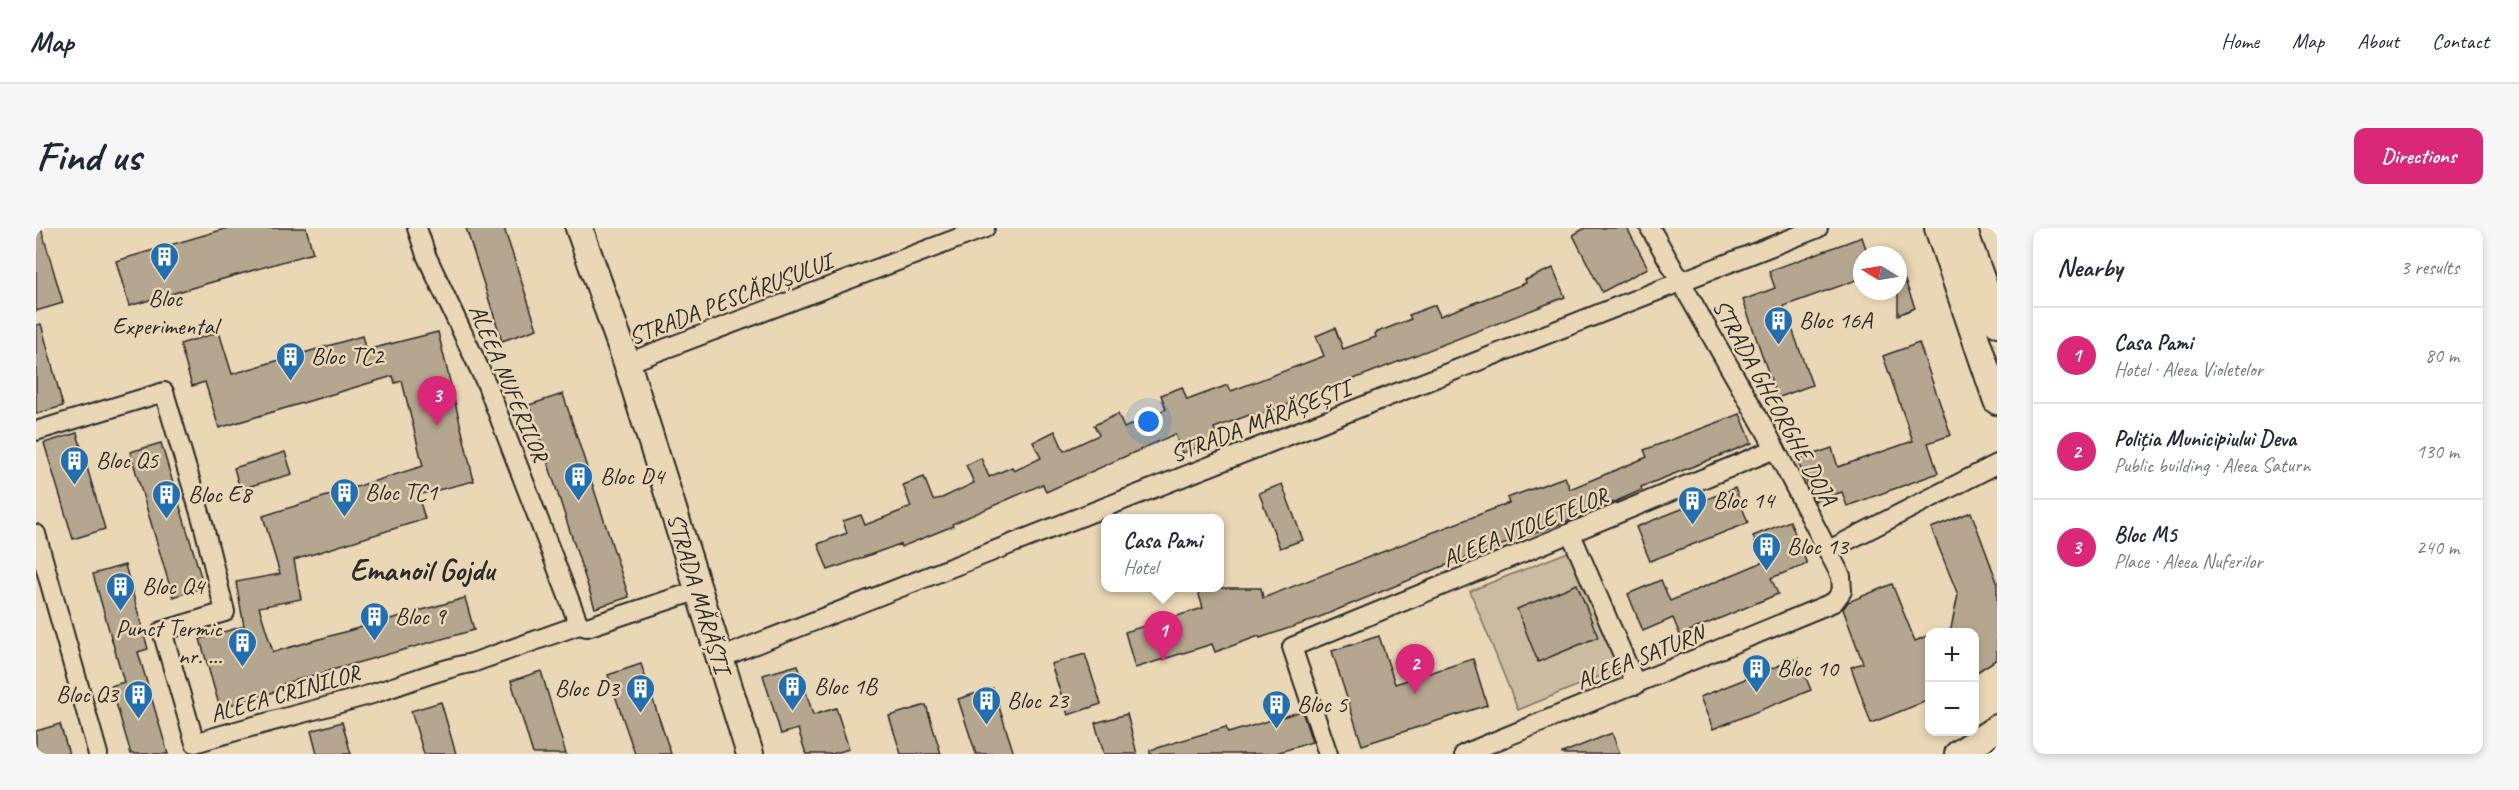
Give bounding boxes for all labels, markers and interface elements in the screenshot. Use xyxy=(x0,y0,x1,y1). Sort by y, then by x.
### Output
text: Map xyxy=(30,24,73,59)
text: Home xyxy=(2221,28,2259,54)
text: Map xyxy=(2292,28,2324,54)
text: About xyxy=(2357,28,2399,54)
text: Contact xyxy=(2432,28,2489,54)
button: Directions xyxy=(2354,128,2483,184)
text: Find us xyxy=(36,130,141,183)
building icon: Bloc Experimental xyxy=(149,241,181,283)
street label: STRADA PESCĂRUȘULUI xyxy=(624,245,840,351)
north arrow xyxy=(1853,246,1907,300)
text: Nearby xyxy=(2057,251,2122,284)
text: 3 results xyxy=(2400,255,2459,280)
place label: Bloc Experimental xyxy=(112,283,222,341)
street label: STRADA GHEORGHE DOJA xyxy=(1706,294,1844,511)
street label: ALEEA NUFERILOR xyxy=(462,300,556,468)
building icon: Bloc 16A xyxy=(1762,304,1794,346)
place label: Bloc 16A xyxy=(1799,305,1873,335)
text: Casa Pami xyxy=(2114,329,2193,357)
building icon: Bloc TC2 xyxy=(274,340,306,382)
place label: Bloc TC2 xyxy=(311,341,386,371)
text: 1 xyxy=(2072,343,2081,368)
text: 80 m xyxy=(2425,343,2459,368)
text: Hotel · Aleea Violetelor xyxy=(2114,357,2263,382)
street label: STRADA MĂRĂȘEȘTI xyxy=(1166,371,1359,469)
pin: 3 xyxy=(418,376,456,426)
your location xyxy=(1134,407,1163,436)
text: Poliția Municipiului Deva xyxy=(2114,425,2296,453)
text: 2 xyxy=(2072,439,2081,464)
text: 130 m xyxy=(2416,439,2459,464)
building icon: Bloc Q5 xyxy=(59,444,91,486)
place label: Bloc Q5 xyxy=(96,445,159,475)
text: Public building · Aleea Saturn xyxy=(2114,453,2310,478)
building icon: Bloc D4 xyxy=(563,460,595,502)
place label: Bloc D4 xyxy=(600,461,666,491)
building icon: Bloc TC1 xyxy=(328,476,360,518)
place label: Bloc TC1 xyxy=(365,477,439,507)
building icon: Bloc E8 xyxy=(151,478,183,520)
place label: Bloc E8 xyxy=(188,479,253,509)
street label: ALEEA VIOLETELOR xyxy=(1438,479,1614,574)
building icon: Bloc 14 xyxy=(1676,484,1708,526)
place label: Bloc 14 xyxy=(1713,485,1776,515)
street label: STRADA MĂRĂȘTI xyxy=(660,510,739,682)
popup xyxy=(1101,514,1224,592)
text: Bloc M5 xyxy=(2114,521,2176,549)
text: Casa Pami xyxy=(1123,527,1202,555)
building icon: Bloc 13 xyxy=(1750,530,1782,572)
place label: Bloc 13 xyxy=(1787,531,1850,561)
text: 3 xyxy=(2072,535,2081,560)
text: 240 m xyxy=(2416,535,2459,560)
text: Place · Aleea Nuferilor xyxy=(2114,549,2262,574)
district label: Emanoil Gojdu xyxy=(350,551,497,589)
text: Hotel xyxy=(1123,555,1158,580)
building icon: Bloc Q4 xyxy=(105,570,137,612)
place label: Bloc Q4 xyxy=(142,571,206,601)
building icon: Bloc 9 xyxy=(358,600,390,642)
place label: Bloc 9 xyxy=(395,601,447,631)
pin: 1 xyxy=(1144,612,1182,661)
place label: Punct Termic nr. ... xyxy=(116,613,223,671)
street label: ALEEA SATURN xyxy=(1572,616,1712,696)
building icon: Punct Termic nr. ... xyxy=(227,626,259,668)
map controls xyxy=(1925,628,1979,736)
button: + xyxy=(1925,628,1979,682)
pin: 2 xyxy=(1396,644,1434,694)
building icon: Bloc 10 xyxy=(1740,652,1772,694)
place label: Bloc 10 xyxy=(1777,653,1840,683)
street label: ALEEA CRINILOR xyxy=(207,657,365,729)
building icon: Bloc 1B xyxy=(777,670,809,712)
place label: Bloc 1B xyxy=(814,671,878,701)
building icon: Bloc D3 xyxy=(624,672,656,714)
place label: Bloc D3 xyxy=(555,673,621,703)
building icon: Bloc Q3 xyxy=(123,678,155,720)
place label: Bloc Q3 xyxy=(56,679,120,709)
button: − xyxy=(1925,682,1979,736)
building icon: Bloc 23 xyxy=(970,684,1002,726)
place label: Bloc 23 xyxy=(1007,685,1070,715)
building icon: Bloc 5 xyxy=(1260,688,1292,730)
place label: Bloc 5 xyxy=(1297,689,1348,719)

